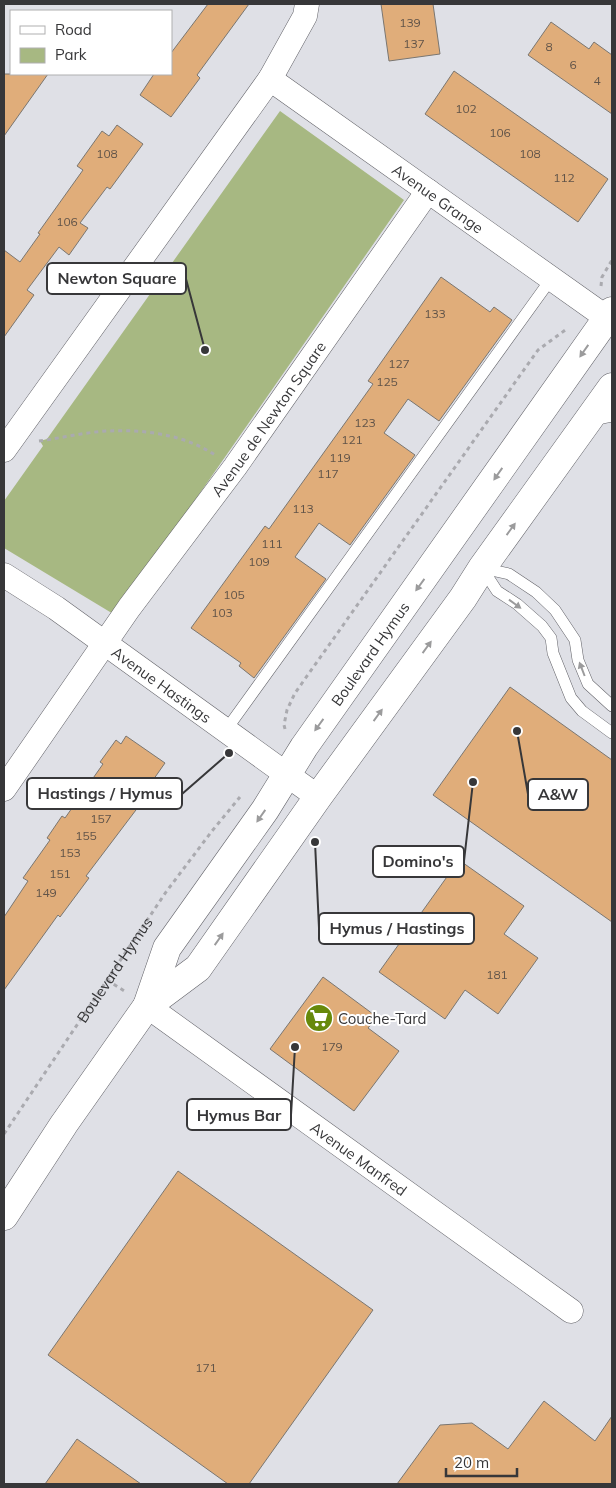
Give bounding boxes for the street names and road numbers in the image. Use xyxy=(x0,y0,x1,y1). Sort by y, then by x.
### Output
street label: Avenue Grange xyxy=(389,159,487,237)
street label: Avenue de Newton Square xyxy=(207,337,330,500)
street label: Boulevard Hymus xyxy=(327,598,413,709)
street label: Avenue Hastings xyxy=(108,642,215,727)
street label: Boulevard Hymus xyxy=(72,913,156,1026)
street label: Avenue Manfred xyxy=(307,1117,411,1200)

